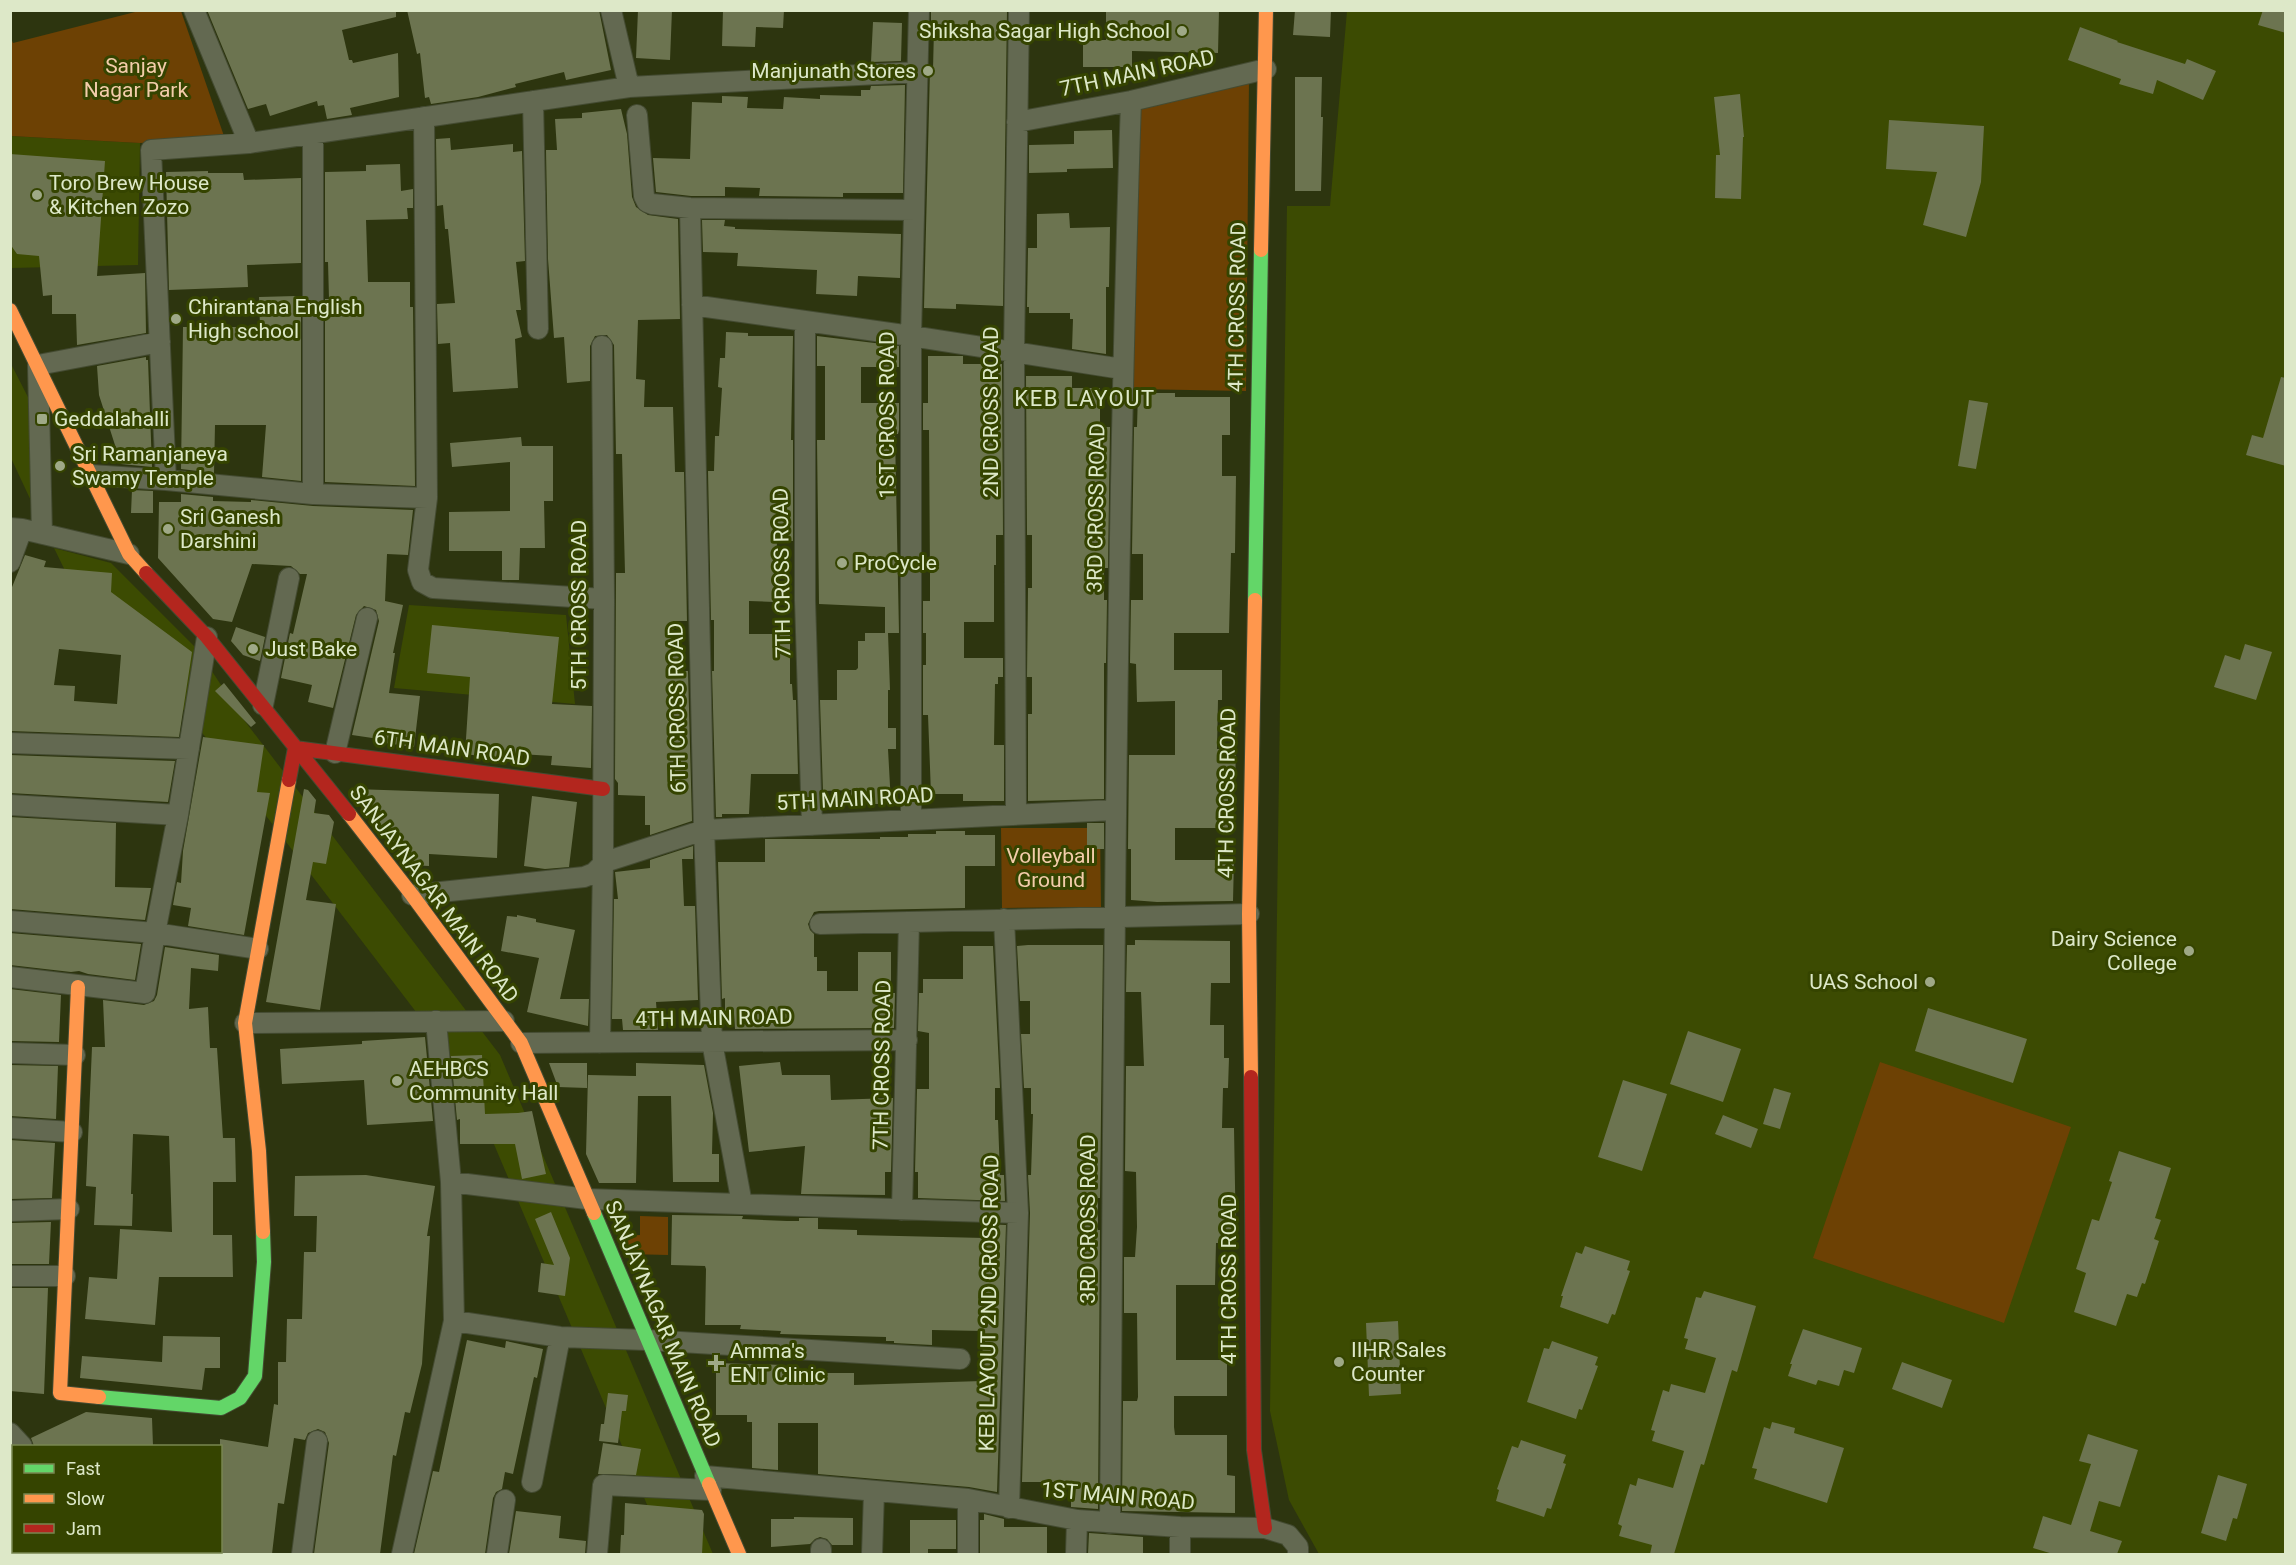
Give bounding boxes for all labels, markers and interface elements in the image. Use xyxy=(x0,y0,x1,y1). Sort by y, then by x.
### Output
place label: Shiksha Sagar High School xyxy=(919,19,1170,43)
marker: Shiksha Sagar High School xyxy=(1175,24,1189,38)
street label: 7TH MAIN ROAD xyxy=(1058,45,1216,101)
park label: Sanjay Nagar Park xyxy=(84,54,188,102)
place label: Manjunath Stores xyxy=(751,59,916,83)
marker: Manjunath Stores xyxy=(921,64,935,78)
place label: Toro Brew House & Kitchen Zozo xyxy=(49,171,209,219)
marker: Toro Brew House & Kitchen Zozo xyxy=(30,188,44,202)
street label: 4TH CROSS ROAD xyxy=(1224,222,1250,392)
place label: Chirantana English High school xyxy=(188,295,363,343)
marker: Chirantana English High school xyxy=(169,312,183,326)
street label: 2ND CROSS ROAD xyxy=(979,326,1003,498)
street label: 1ST CROSS ROAD xyxy=(875,331,899,499)
district label: KEB LAYOUT xyxy=(1014,386,1156,411)
place label: Geddalahalli xyxy=(54,407,169,431)
marker: Geddalahalli xyxy=(35,412,49,426)
street label: 3RD CROSS ROAD xyxy=(1083,423,1109,593)
place label: Sri Ramanjaneya Swamy Temple xyxy=(72,442,228,490)
marker: Sri Ramanjaneya Swamy Temple xyxy=(53,459,67,473)
street label: 7TH CROSS ROAD xyxy=(769,488,795,658)
place label: Sri Ganesh Darshini xyxy=(180,505,281,553)
street label: 5TH CROSS ROAD xyxy=(567,520,591,690)
marker: Sri Ganesh Darshini xyxy=(161,522,175,536)
place label: ProCycle xyxy=(854,551,937,575)
marker: ProCycle xyxy=(835,556,849,570)
street label: 6TH CROSS ROAD xyxy=(664,623,690,793)
place label: Just Bake xyxy=(265,637,357,661)
marker: Just Bake xyxy=(246,642,260,656)
street label: 4TH CROSS ROAD xyxy=(1214,708,1240,878)
street label: 6TH MAIN ROAD xyxy=(372,725,532,771)
street label: SANJAYNAGAR MAIN ROAD xyxy=(345,781,523,1007)
street label: 5TH MAIN ROAD xyxy=(776,783,934,815)
park label: Volleyball Ground xyxy=(1006,844,1096,892)
place label: Dairy Science College xyxy=(2051,927,2177,975)
marker: Dairy Science College xyxy=(2182,944,2196,958)
place label: UAS School xyxy=(1809,970,1918,994)
marker: UAS School xyxy=(1923,975,1937,989)
street label: 7TH CROSS ROAD xyxy=(869,980,895,1150)
street label: 4TH MAIN ROAD xyxy=(635,1005,793,1031)
place label: AEHBCS Community Hall xyxy=(409,1057,558,1105)
marker: AEHBCS Community Hall xyxy=(390,1074,404,1088)
street label: 3RD CROSS ROAD xyxy=(1076,1134,1100,1304)
street label: KEB LAYOUT 2ND CROSS ROAD xyxy=(974,1154,1004,1452)
street label: 4TH CROSS ROAD xyxy=(1217,1194,1241,1364)
street label: SANJAYNAGAR MAIN ROAD xyxy=(600,1197,726,1451)
place label: IIHR Sales Counter xyxy=(1351,1338,1447,1386)
place label: Amma's ENT Clinic xyxy=(730,1339,826,1387)
marker: Amma's ENT Clinic xyxy=(707,1354,725,1372)
marker: IIHR Sales Counter xyxy=(1332,1355,1346,1369)
legend xyxy=(12,1445,222,1553)
text: Fast xyxy=(66,1458,101,1479)
street label: 1ST MAIN ROAD xyxy=(1040,1477,1196,1515)
text: Slow xyxy=(66,1488,105,1509)
text: Jam xyxy=(66,1518,102,1539)

